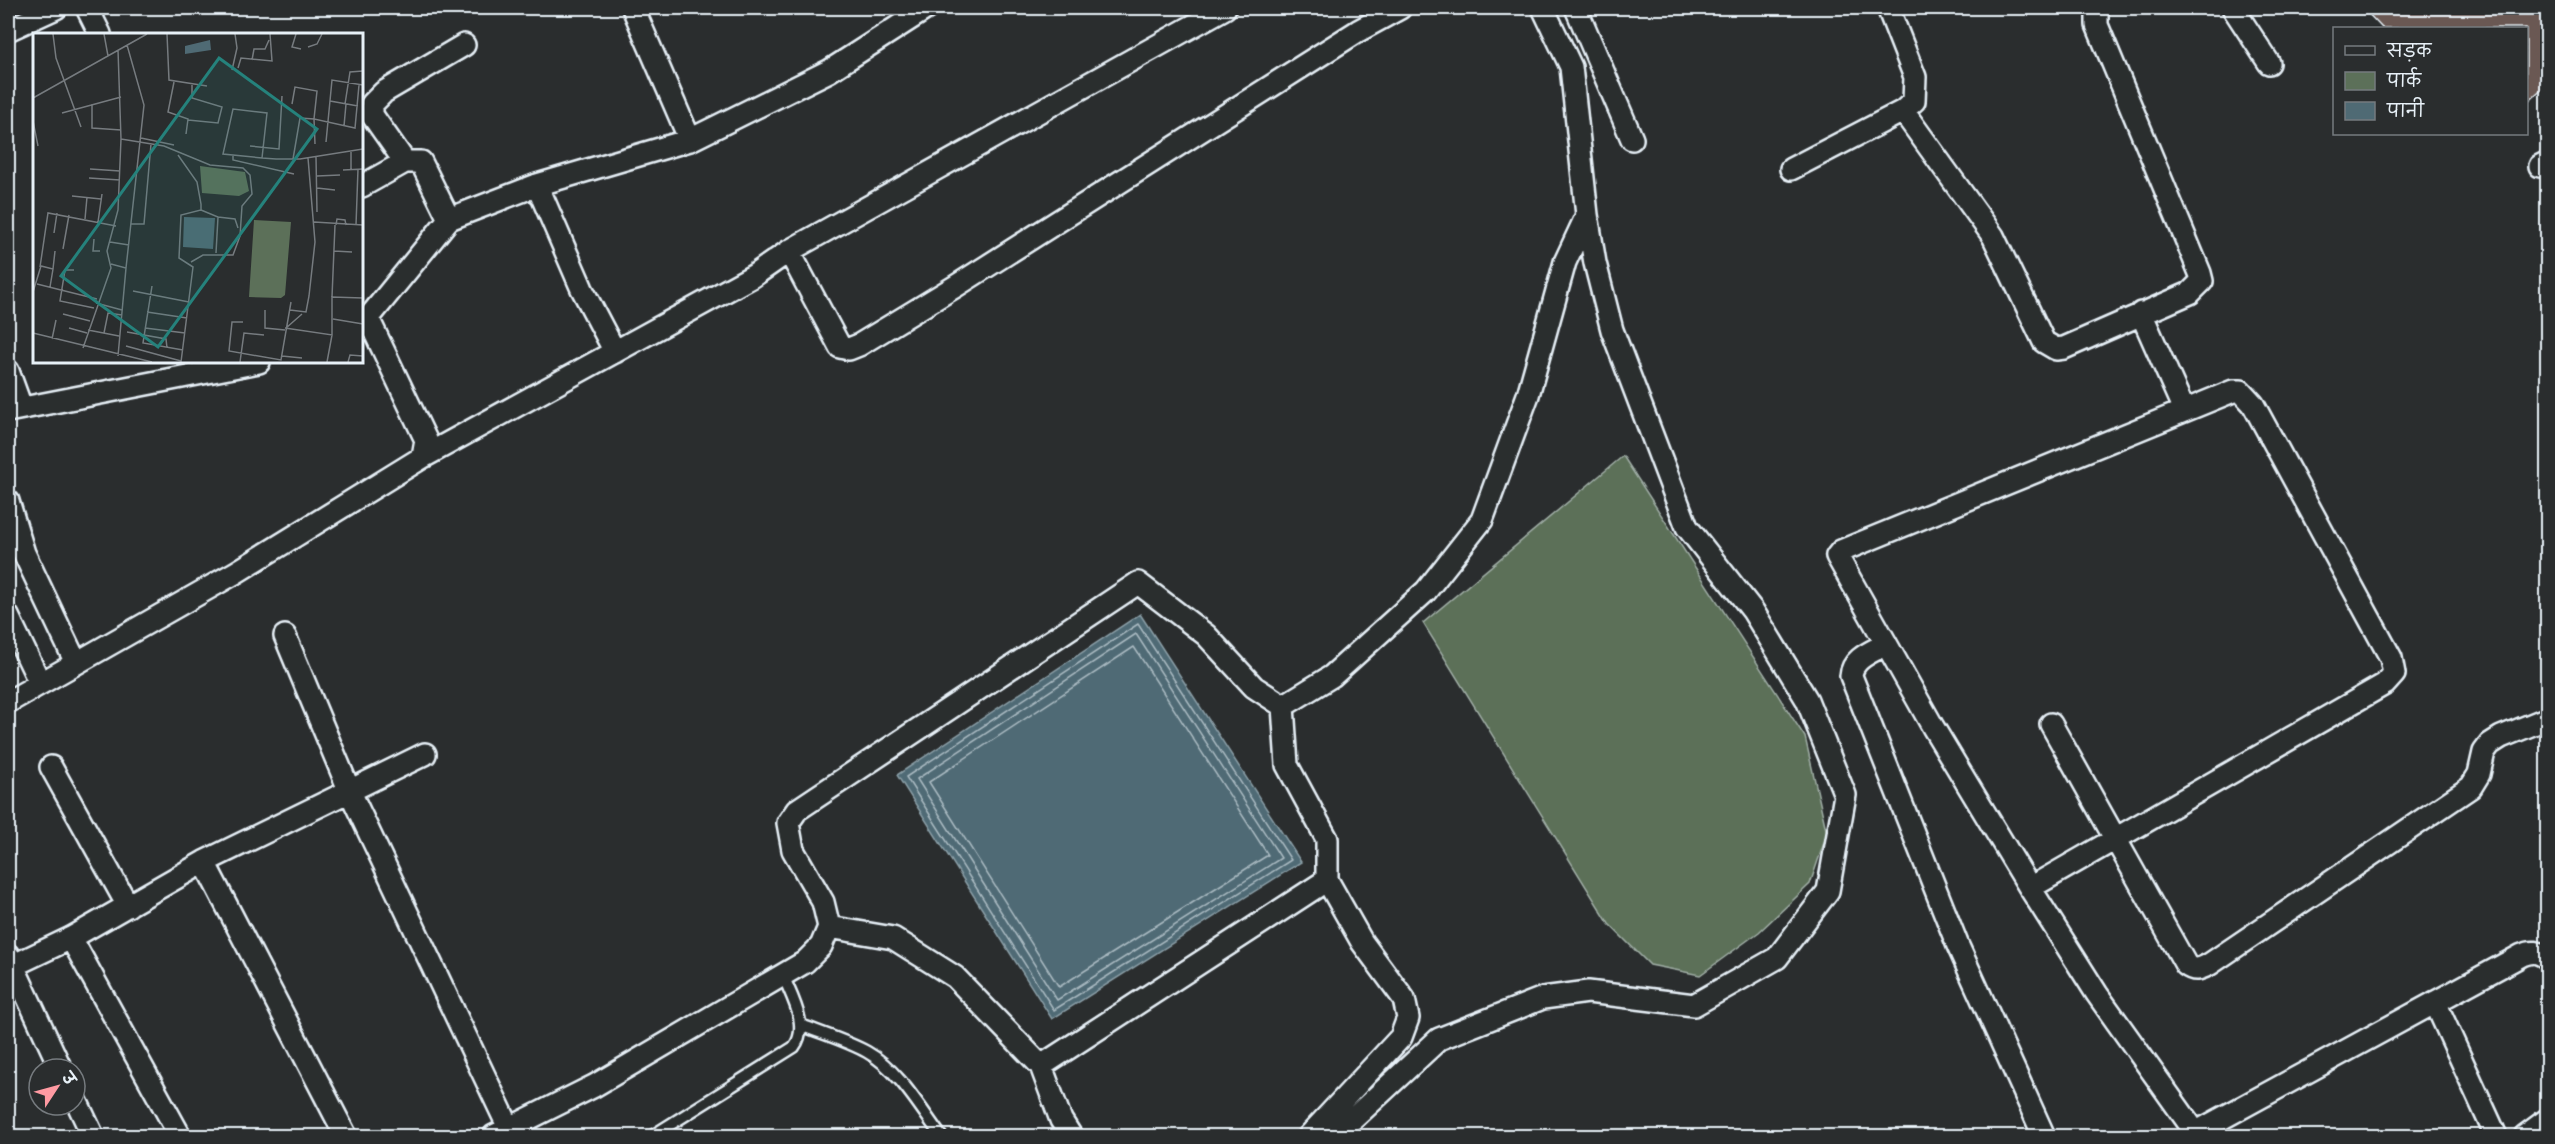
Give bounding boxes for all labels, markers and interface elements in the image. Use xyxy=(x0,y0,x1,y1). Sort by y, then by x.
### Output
legend xyxy=(2333,27,2528,135)
inset map xyxy=(33,33,363,363)
text: सड़क xyxy=(2386,39,2432,64)
text: पार्क xyxy=(2386,67,2422,94)
text: पानी xyxy=(2386,97,2425,124)
north arrow xyxy=(27,1057,87,1117)
text: उ xyxy=(55,1066,81,1091)

